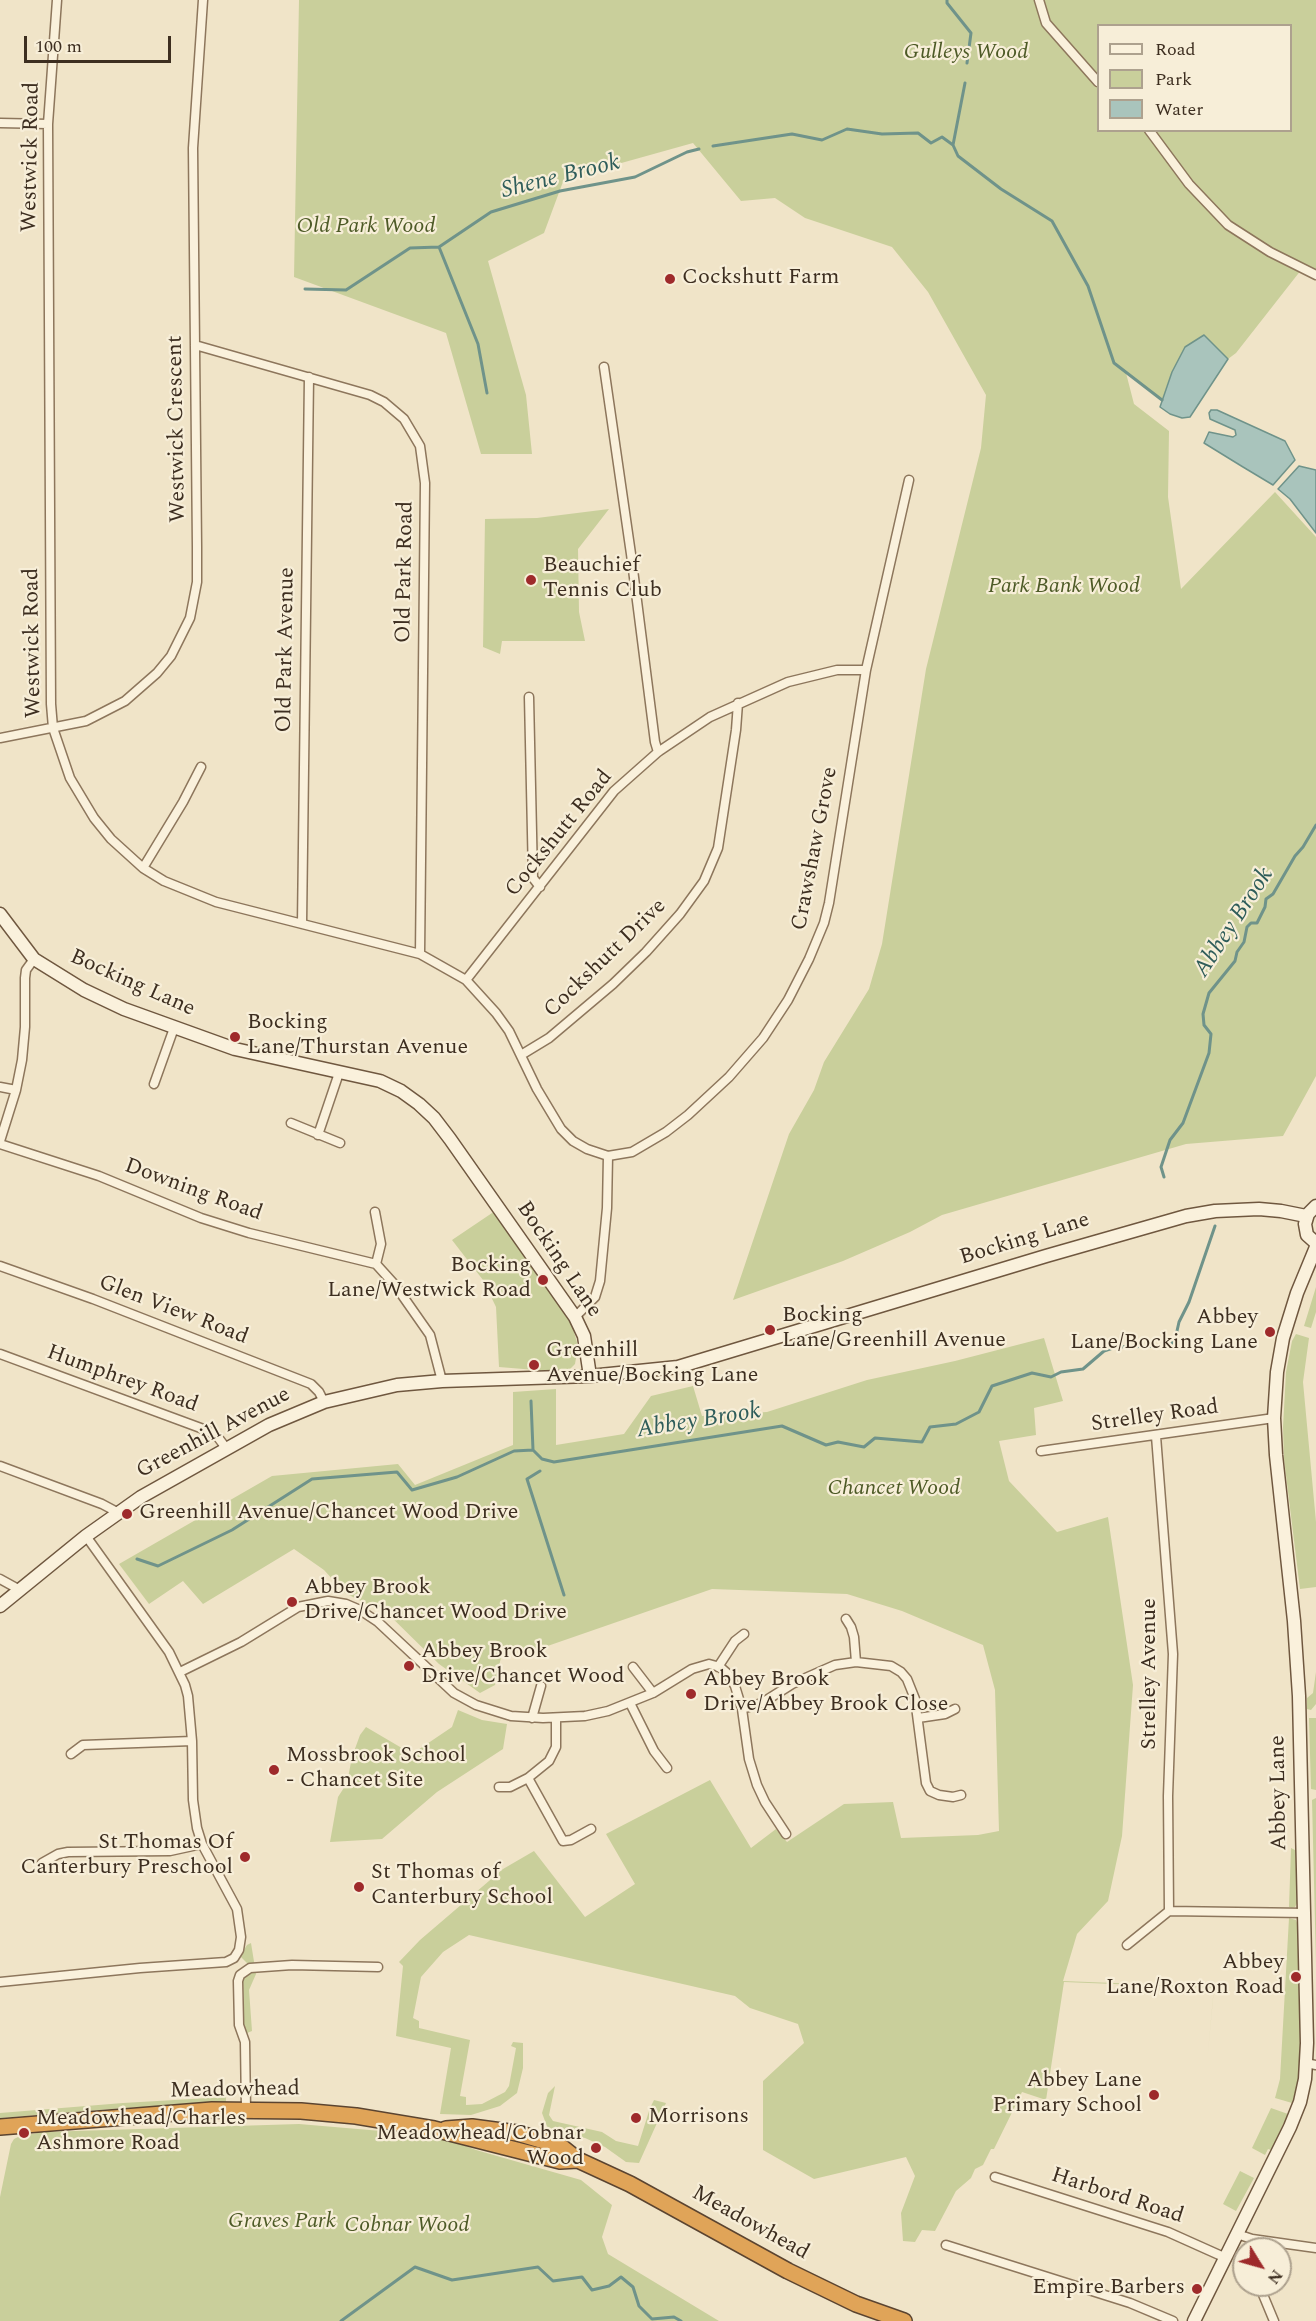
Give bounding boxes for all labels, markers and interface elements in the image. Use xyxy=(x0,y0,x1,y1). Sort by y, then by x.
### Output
scale bar xyxy=(27,24,174,62)
legend xyxy=(1097,24,1292,132)
text: 100 m xyxy=(35,33,82,60)
text: Road xyxy=(1155,36,1196,63)
park label: Gulleys Wood xyxy=(904,41,1028,67)
text: Park xyxy=(1155,66,1192,93)
street label: Westwick Road xyxy=(17,82,47,232)
text: Water xyxy=(1155,96,1203,123)
water label: Shene Brook xyxy=(499,149,623,207)
park label: Old Park Wood xyxy=(296,215,436,241)
place label: Cockshutt Farm xyxy=(682,266,840,292)
marker: Cockshutt Farm xyxy=(663,272,677,286)
street label: Westwick Crescent xyxy=(163,335,193,523)
street label: Old Park Road xyxy=(392,501,420,643)
place label: Beauchief Tennis Club xyxy=(543,554,662,606)
street label: Old Park Avenue xyxy=(272,567,302,733)
street label: Westwick Road xyxy=(19,568,49,718)
marker: Beauchief Tennis Club xyxy=(524,573,538,587)
park label: Park Bank Wood xyxy=(988,575,1140,601)
street label: Cockshutt Road xyxy=(501,765,619,903)
street label: Crawshaw Grove xyxy=(787,765,845,933)
water label: Abbey Brook xyxy=(1189,863,1281,983)
street label: Cockshutt Drive xyxy=(539,894,673,1024)
street label: Bocking Lane xyxy=(65,945,199,1023)
place label: Bocking Lane/Thurstan Avenue xyxy=(247,1011,468,1062)
marker: Bocking Lane/Thurstan Avenue xyxy=(228,1030,242,1044)
street label: Downing Road xyxy=(120,1154,266,1228)
street label: Bocking Lane xyxy=(510,1197,606,1323)
street label: Bocking Lane xyxy=(957,1208,1093,1272)
place label: Bocking Lane/Westwick Road xyxy=(327,1254,531,1306)
street label: Glen View Road xyxy=(95,1270,251,1352)
marker: Bocking Lane/Westwick Road xyxy=(536,1273,550,1287)
place label: Bocking Lane/Greenhill Avenue xyxy=(782,1304,1006,1356)
place label: Abbey Lane/Bocking Lane xyxy=(1070,1306,1258,1358)
marker: Bocking Lane/Greenhill Avenue xyxy=(763,1323,777,1337)
marker: Abbey Lane/Bocking Lane xyxy=(1263,1325,1277,1339)
place label: Greenhill Avenue/Bocking Lane xyxy=(546,1339,758,1390)
street label: Humphrey Road xyxy=(43,1340,201,1420)
marker: Greenhill Avenue/Bocking Lane xyxy=(527,1358,541,1372)
street label: Greenhill Avenue xyxy=(133,1382,295,1486)
street label: Strelley Road xyxy=(1090,1395,1220,1439)
water label: Abbey Brook xyxy=(635,1398,763,1446)
park label: Chancet Wood xyxy=(828,1477,960,1503)
place label: Greenhill Avenue/Chancet Wood Drive xyxy=(139,1501,518,1527)
marker: Greenhill Avenue/Chancet Wood Drive xyxy=(120,1507,134,1521)
place label: Abbey Brook Drive/Chancet Wood Drive xyxy=(304,1576,567,1628)
marker: Abbey Brook Drive/Chancet Wood Drive xyxy=(285,1595,299,1609)
street label: Strelley Avenue xyxy=(1138,1598,1164,1750)
place label: Abbey Brook Drive/Chancet Wood xyxy=(421,1640,624,1692)
marker: Abbey Brook Drive/Chancet Wood xyxy=(402,1659,416,1673)
place label: Abbey Brook Drive/Abbey Brook Close xyxy=(703,1668,948,1720)
marker: Abbey Brook Drive/Abbey Brook Close xyxy=(684,1687,698,1701)
street label: Abbey Lane xyxy=(1266,1735,1294,1851)
place label: Mossbrook School - Chancet Site xyxy=(286,1744,466,1796)
marker: Mossbrook School - Chancet Site xyxy=(267,1763,281,1777)
place label: St Thomas Of Canterbury Preschool xyxy=(20,1831,233,1882)
marker: St Thomas Of Canterbury Preschool xyxy=(238,1850,252,1864)
place label: St Thomas of Canterbury School xyxy=(371,1861,553,1912)
marker: St Thomas of Canterbury School xyxy=(352,1880,366,1894)
place label: Abbey Lane/Roxton Road xyxy=(1106,1951,1284,2002)
marker: Abbey Lane/Roxton Road xyxy=(1289,1970,1303,1984)
place label: Abbey Lane Primary School xyxy=(992,2069,1142,2120)
street label: Meadowhead xyxy=(170,2077,300,2105)
marker: Abbey Lane Primary School xyxy=(1147,2088,1161,2102)
place label: Morrisons xyxy=(648,2105,749,2131)
place label: Meadowhead/Charles Ashmore Road xyxy=(36,2107,246,2158)
marker: Morrisons xyxy=(629,2111,643,2125)
place label: Meadowhead/Cobnar Wood xyxy=(376,2122,584,2174)
marker: Meadowhead/Charles Ashmore Road xyxy=(17,2126,31,2140)
marker: Meadowhead/Cobnar Wood xyxy=(589,2141,603,2155)
street label: Harbord Road xyxy=(1047,2163,1187,2231)
street label: Meadowhead xyxy=(687,2181,813,2267)
park label: Graves Park xyxy=(228,2210,336,2236)
park label: Cobnar Wood xyxy=(344,2214,470,2240)
north arrow xyxy=(1232,2237,1292,2297)
text: N xyxy=(1261,2264,1288,2289)
place label: Empire Barbers xyxy=(1032,2276,1185,2302)
marker: Empire Barbers xyxy=(1190,2282,1204,2296)

